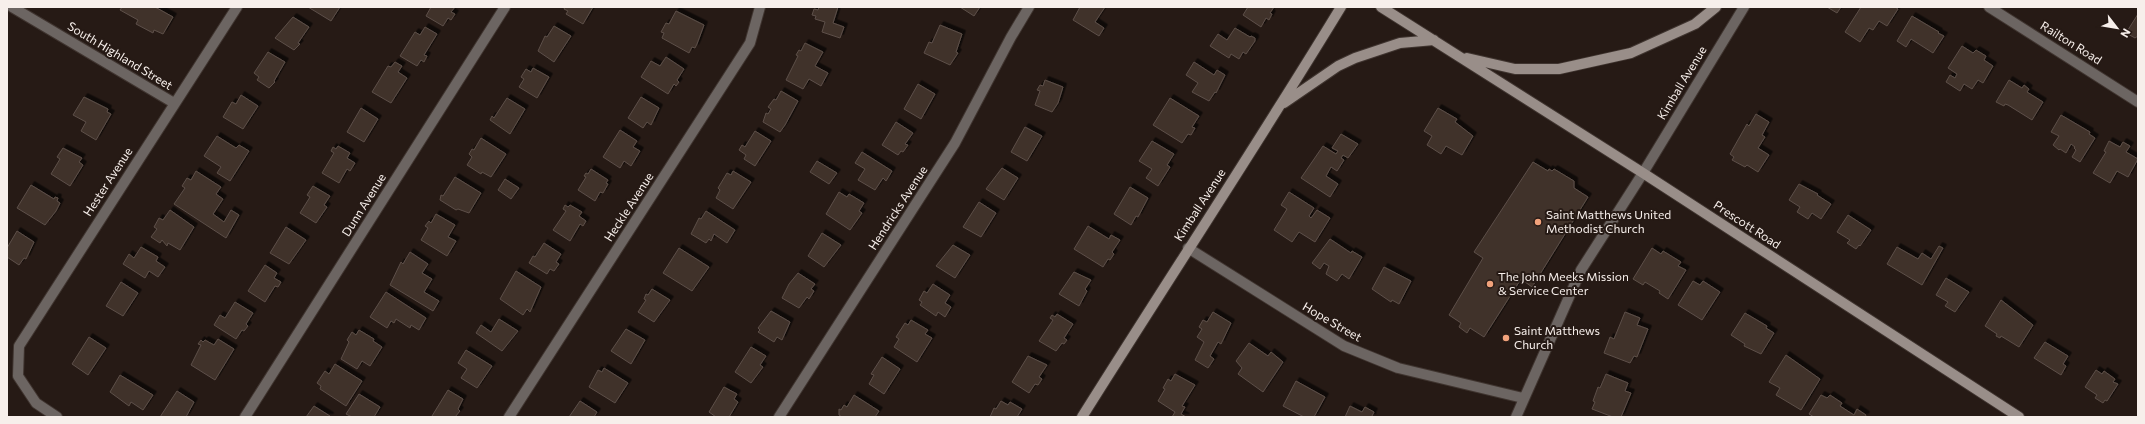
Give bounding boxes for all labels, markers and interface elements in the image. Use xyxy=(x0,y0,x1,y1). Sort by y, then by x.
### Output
north arrow xyxy=(2097,8,2137,48)
street label: South Highland Street xyxy=(66,18,176,92)
street label: Railton Road xyxy=(2038,18,2105,67)
text: N xyxy=(2118,27,2134,40)
street label: Kimball Avenue xyxy=(1654,43,1709,122)
street label: Hester Avenue xyxy=(80,145,135,218)
street label: Hendricks Avenue xyxy=(865,163,930,252)
street label: Kimball Avenue xyxy=(1171,166,1228,243)
street label: Heckle Avenue xyxy=(601,169,656,244)
street label: Dunn Avenue xyxy=(338,170,388,239)
street label: Prescott Road xyxy=(1711,197,1784,251)
place label: Saint Matthews United Methodist Church xyxy=(1546,207,1671,235)
marker: Saint Matthews United Methodist Church xyxy=(1533,217,1543,227)
place label: The John Meeks Mission & Service Center xyxy=(1498,269,1629,297)
marker: The John Meeks Mission & Service Center xyxy=(1485,279,1495,289)
street label: Hope Street xyxy=(1301,299,1365,344)
place label: Saint Matthews Church xyxy=(1514,323,1600,351)
marker: Saint Matthews Church xyxy=(1501,333,1511,343)

